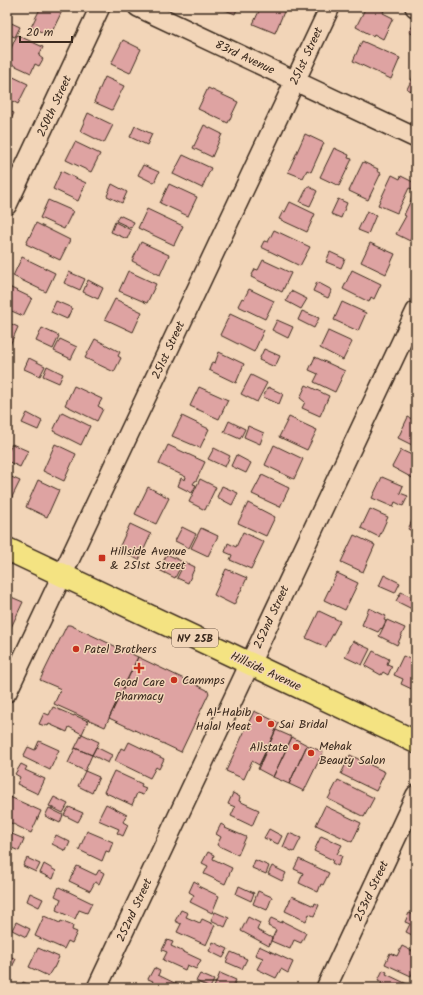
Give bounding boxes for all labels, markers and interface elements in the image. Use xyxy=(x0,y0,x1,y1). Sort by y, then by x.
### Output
scale bar xyxy=(20,18,72,44)
text: 20 m xyxy=(26,23,54,42)
street label: 251st Street xyxy=(285,24,328,88)
street label: 83rd Avenue xyxy=(212,35,278,80)
street label: 250th Street xyxy=(32,72,77,140)
street label: 251st Street xyxy=(147,318,190,382)
place label: Hillside Avenue & 251st Street xyxy=(110,542,187,575)
marker: Hillside Avenue & 251st Street xyxy=(97,553,107,563)
street label: 252nd Street xyxy=(248,582,295,652)
road number: NY 25B xyxy=(172,629,218,647)
place label: Patel Brothers xyxy=(84,640,157,659)
marker: Patel Brothers xyxy=(71,644,81,654)
street label: Hillside Avenue xyxy=(227,647,305,696)
marker: Good Care Pharmacy xyxy=(134,663,144,673)
place label: Cammps xyxy=(182,671,225,690)
place label: Good Care Pharmacy xyxy=(113,673,165,706)
marker: Cammps xyxy=(169,675,179,685)
place label: Al-Habib Halal Meat xyxy=(196,703,252,736)
marker: Al-Habib Halal Meat xyxy=(254,714,264,724)
place label: Sai Bridal xyxy=(279,715,328,734)
marker: Sai Bridal xyxy=(266,719,276,729)
place label: Mehak Beauty Salon xyxy=(319,737,385,770)
place label: Allstate xyxy=(249,738,289,757)
marker: Allstate xyxy=(291,742,301,752)
marker: Mehak Beauty Salon xyxy=(306,748,316,758)
street label: 253rd Street xyxy=(349,857,394,925)
street label: 252nd Street xyxy=(111,875,158,945)

